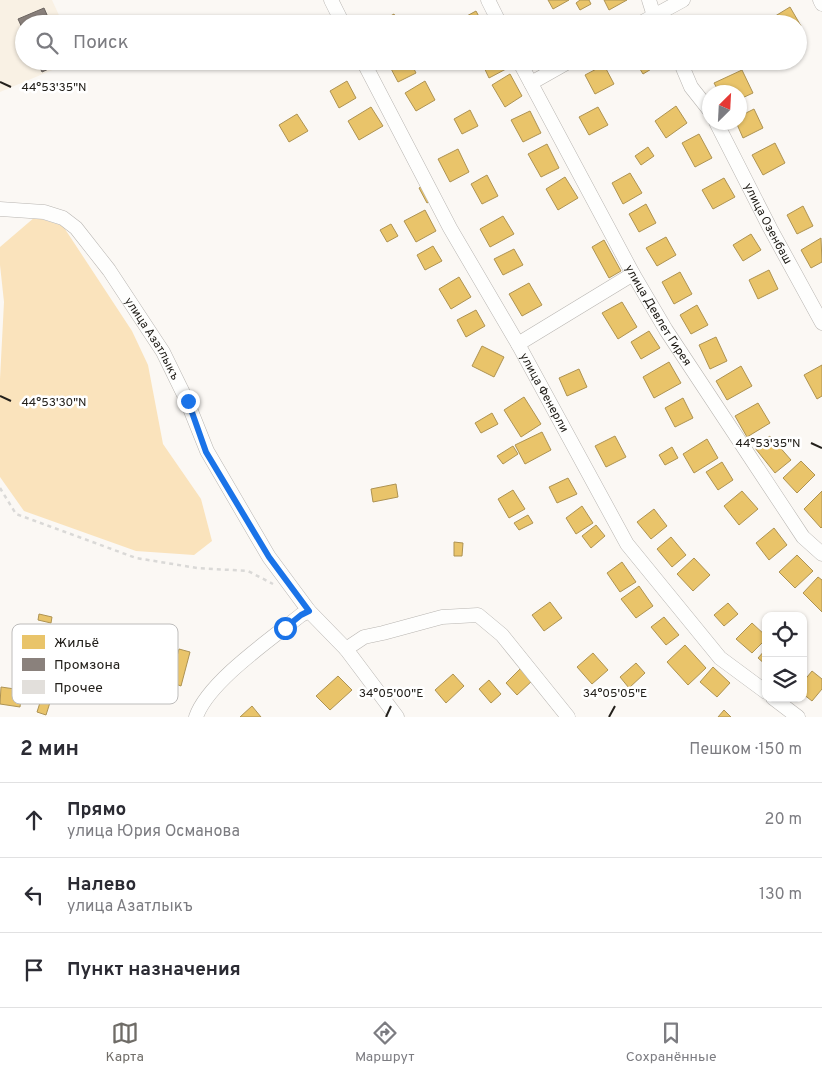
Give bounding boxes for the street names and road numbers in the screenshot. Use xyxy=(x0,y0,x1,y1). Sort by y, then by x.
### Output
street label: улица Озенбаш xyxy=(739,181,795,267)
street label: улица Девлет Гирея xyxy=(620,262,695,370)
street label: улица Азатлыкъ xyxy=(120,294,183,383)
street label: улица Фенерли xyxy=(515,350,572,436)

